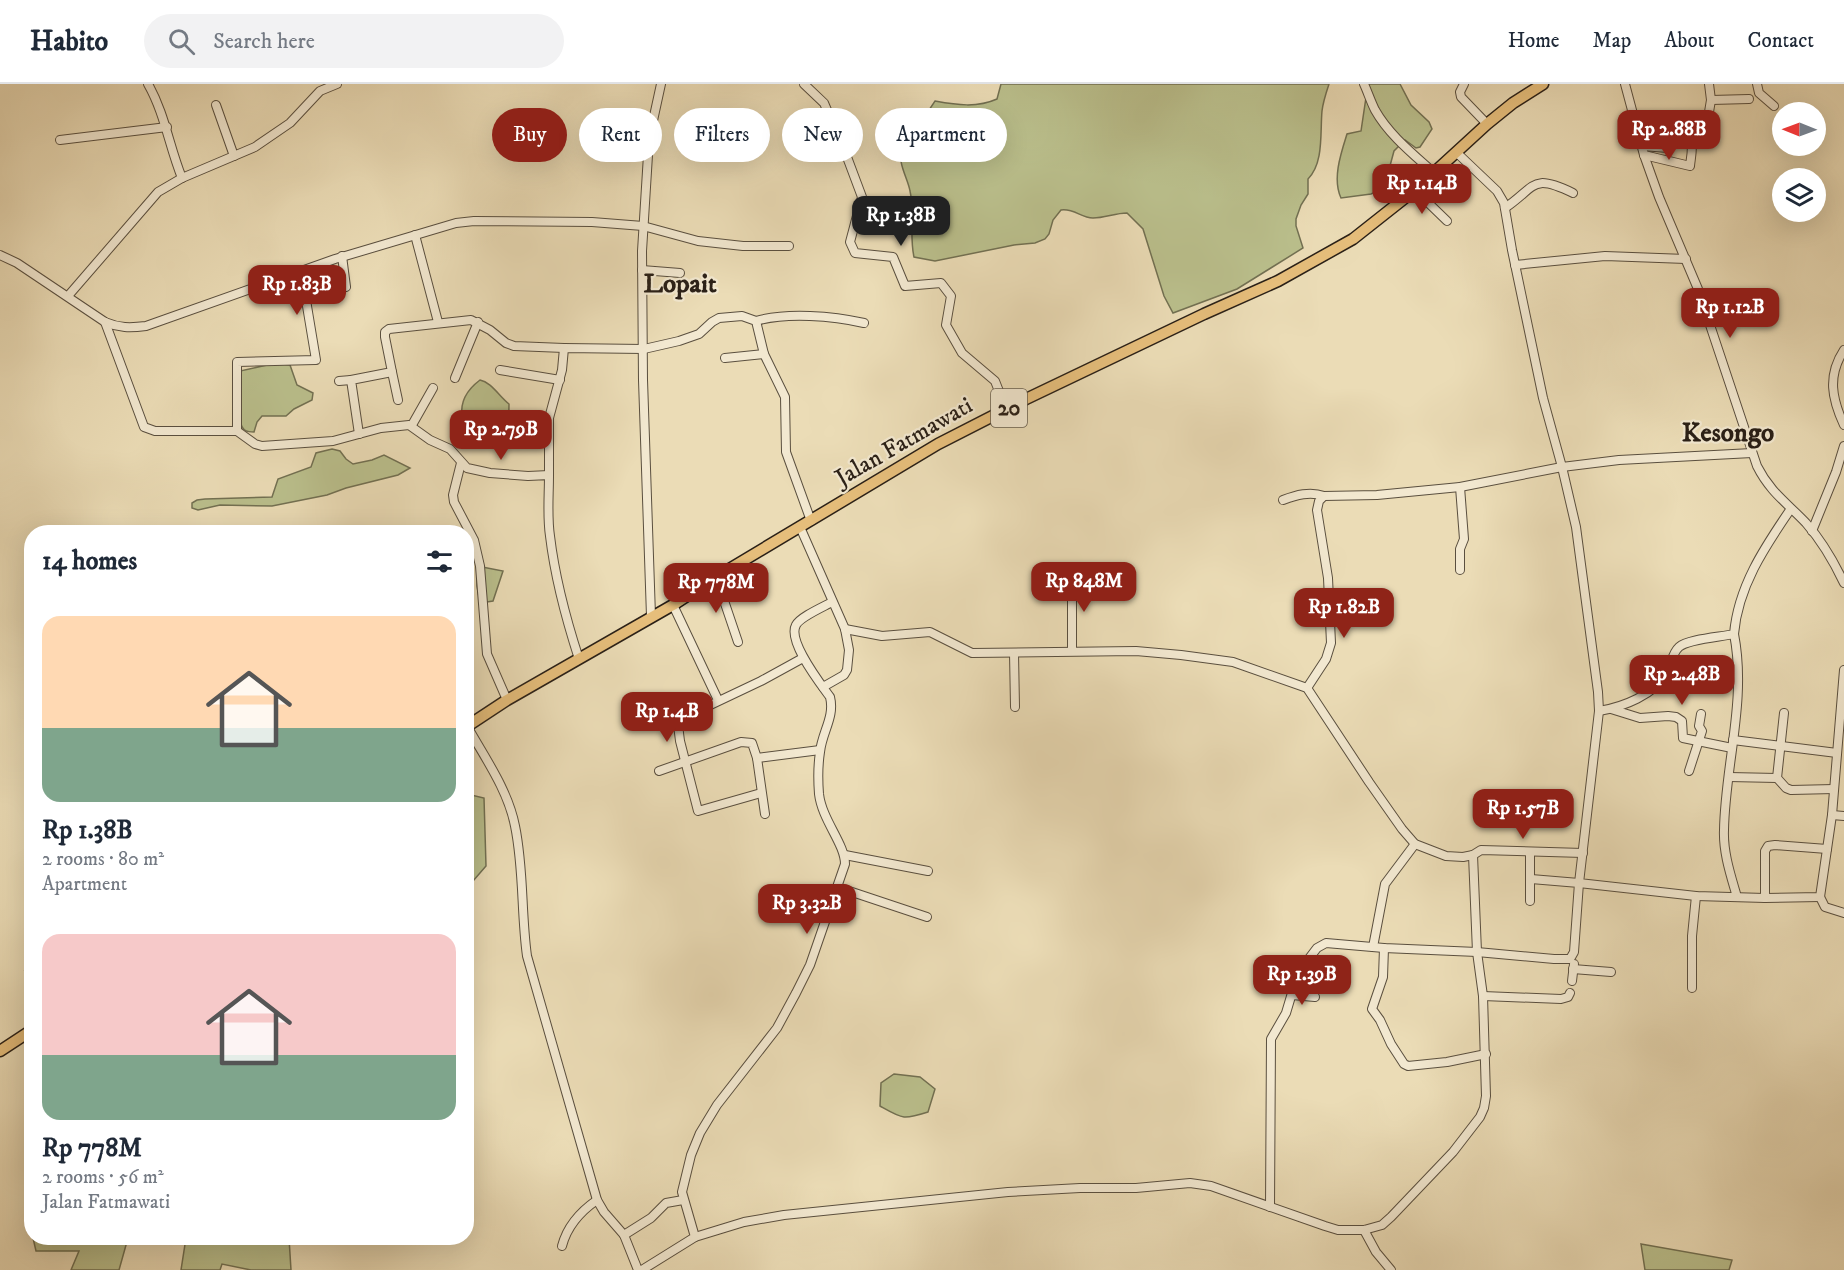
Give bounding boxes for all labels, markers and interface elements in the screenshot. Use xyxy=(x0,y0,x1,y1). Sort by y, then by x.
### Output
search box xyxy=(144,14,564,68)
text: Habito xyxy=(30,24,108,59)
icon: search xyxy=(165,25,198,58)
text: Search here xyxy=(213,28,315,55)
text: Home xyxy=(1508,28,1560,54)
text: Map xyxy=(1593,28,1631,54)
text: About xyxy=(1664,28,1715,54)
text: Contact xyxy=(1748,28,1814,54)
north arrow xyxy=(1772,102,1826,156)
map controls xyxy=(1772,102,1826,222)
chip: Buy xyxy=(492,108,567,162)
chip: Rent xyxy=(579,108,662,162)
chip: Filters xyxy=(674,108,770,162)
chip: New xyxy=(782,108,863,162)
chip: Apartment xyxy=(875,108,1007,162)
pin: Rp 2.88B xyxy=(1607,110,1731,161)
text: Rp 2.88B xyxy=(1631,117,1707,142)
pin: Rp 1.14B xyxy=(1360,164,1484,215)
button: layers xyxy=(1772,168,1826,222)
text: Rp 1.14B xyxy=(1386,171,1458,196)
pin: Rp 1.38B xyxy=(839,196,963,247)
text: Rp 1.38B xyxy=(866,203,936,228)
pin: Rp 1.83B xyxy=(235,265,359,316)
district label: Lopait xyxy=(643,267,717,301)
text: Rp 1.83B xyxy=(262,272,332,297)
pin: Rp 1.12B xyxy=(1668,288,1792,339)
text: Rp 1.12B xyxy=(1695,295,1765,320)
road number: 20 xyxy=(991,389,1027,427)
street label: Jalan Fatmawati xyxy=(828,391,978,494)
pin: Rp 2.79B xyxy=(439,410,563,461)
district label: Kesongo xyxy=(1682,416,1774,450)
text: Rp 2.79B xyxy=(464,417,538,442)
text: 14 homes xyxy=(42,545,137,578)
icon: filters xyxy=(423,545,456,578)
pin: Rp 848M xyxy=(1029,562,1139,613)
pin: Rp 778M xyxy=(661,563,771,614)
text: Rp 848M xyxy=(1045,569,1123,594)
text: Rp 778M xyxy=(678,570,755,595)
pin: Rp 1.82B xyxy=(1282,588,1406,639)
text: Rp 1.82B xyxy=(1308,595,1380,620)
icon: home xyxy=(195,655,303,763)
pin: Rp 2.48B xyxy=(1620,655,1744,706)
text: Rp 2.48B xyxy=(1644,662,1720,687)
pin: Rp 1.4B xyxy=(612,692,722,743)
text: Rp 1.4B xyxy=(635,699,699,724)
pin: Rp 1.57B xyxy=(1461,789,1585,840)
text: Rp 1.57B xyxy=(1487,796,1559,821)
text: Rp 1.38B xyxy=(42,814,133,847)
text: 2 rooms · 80 m² xyxy=(42,847,164,872)
text: Apartment xyxy=(42,872,127,897)
pin: Rp 3.32B xyxy=(745,884,869,935)
text: Rp 3.32B xyxy=(772,891,842,916)
pin: Rp 1.39B xyxy=(1240,955,1364,1006)
text: Rp 1.39B xyxy=(1267,962,1337,987)
icon: home xyxy=(195,973,303,1081)
text: Rp 778M xyxy=(42,1132,142,1165)
text: 2 rooms · 56 m² xyxy=(42,1165,164,1190)
text: Jalan Fatmawati xyxy=(42,1190,170,1215)

